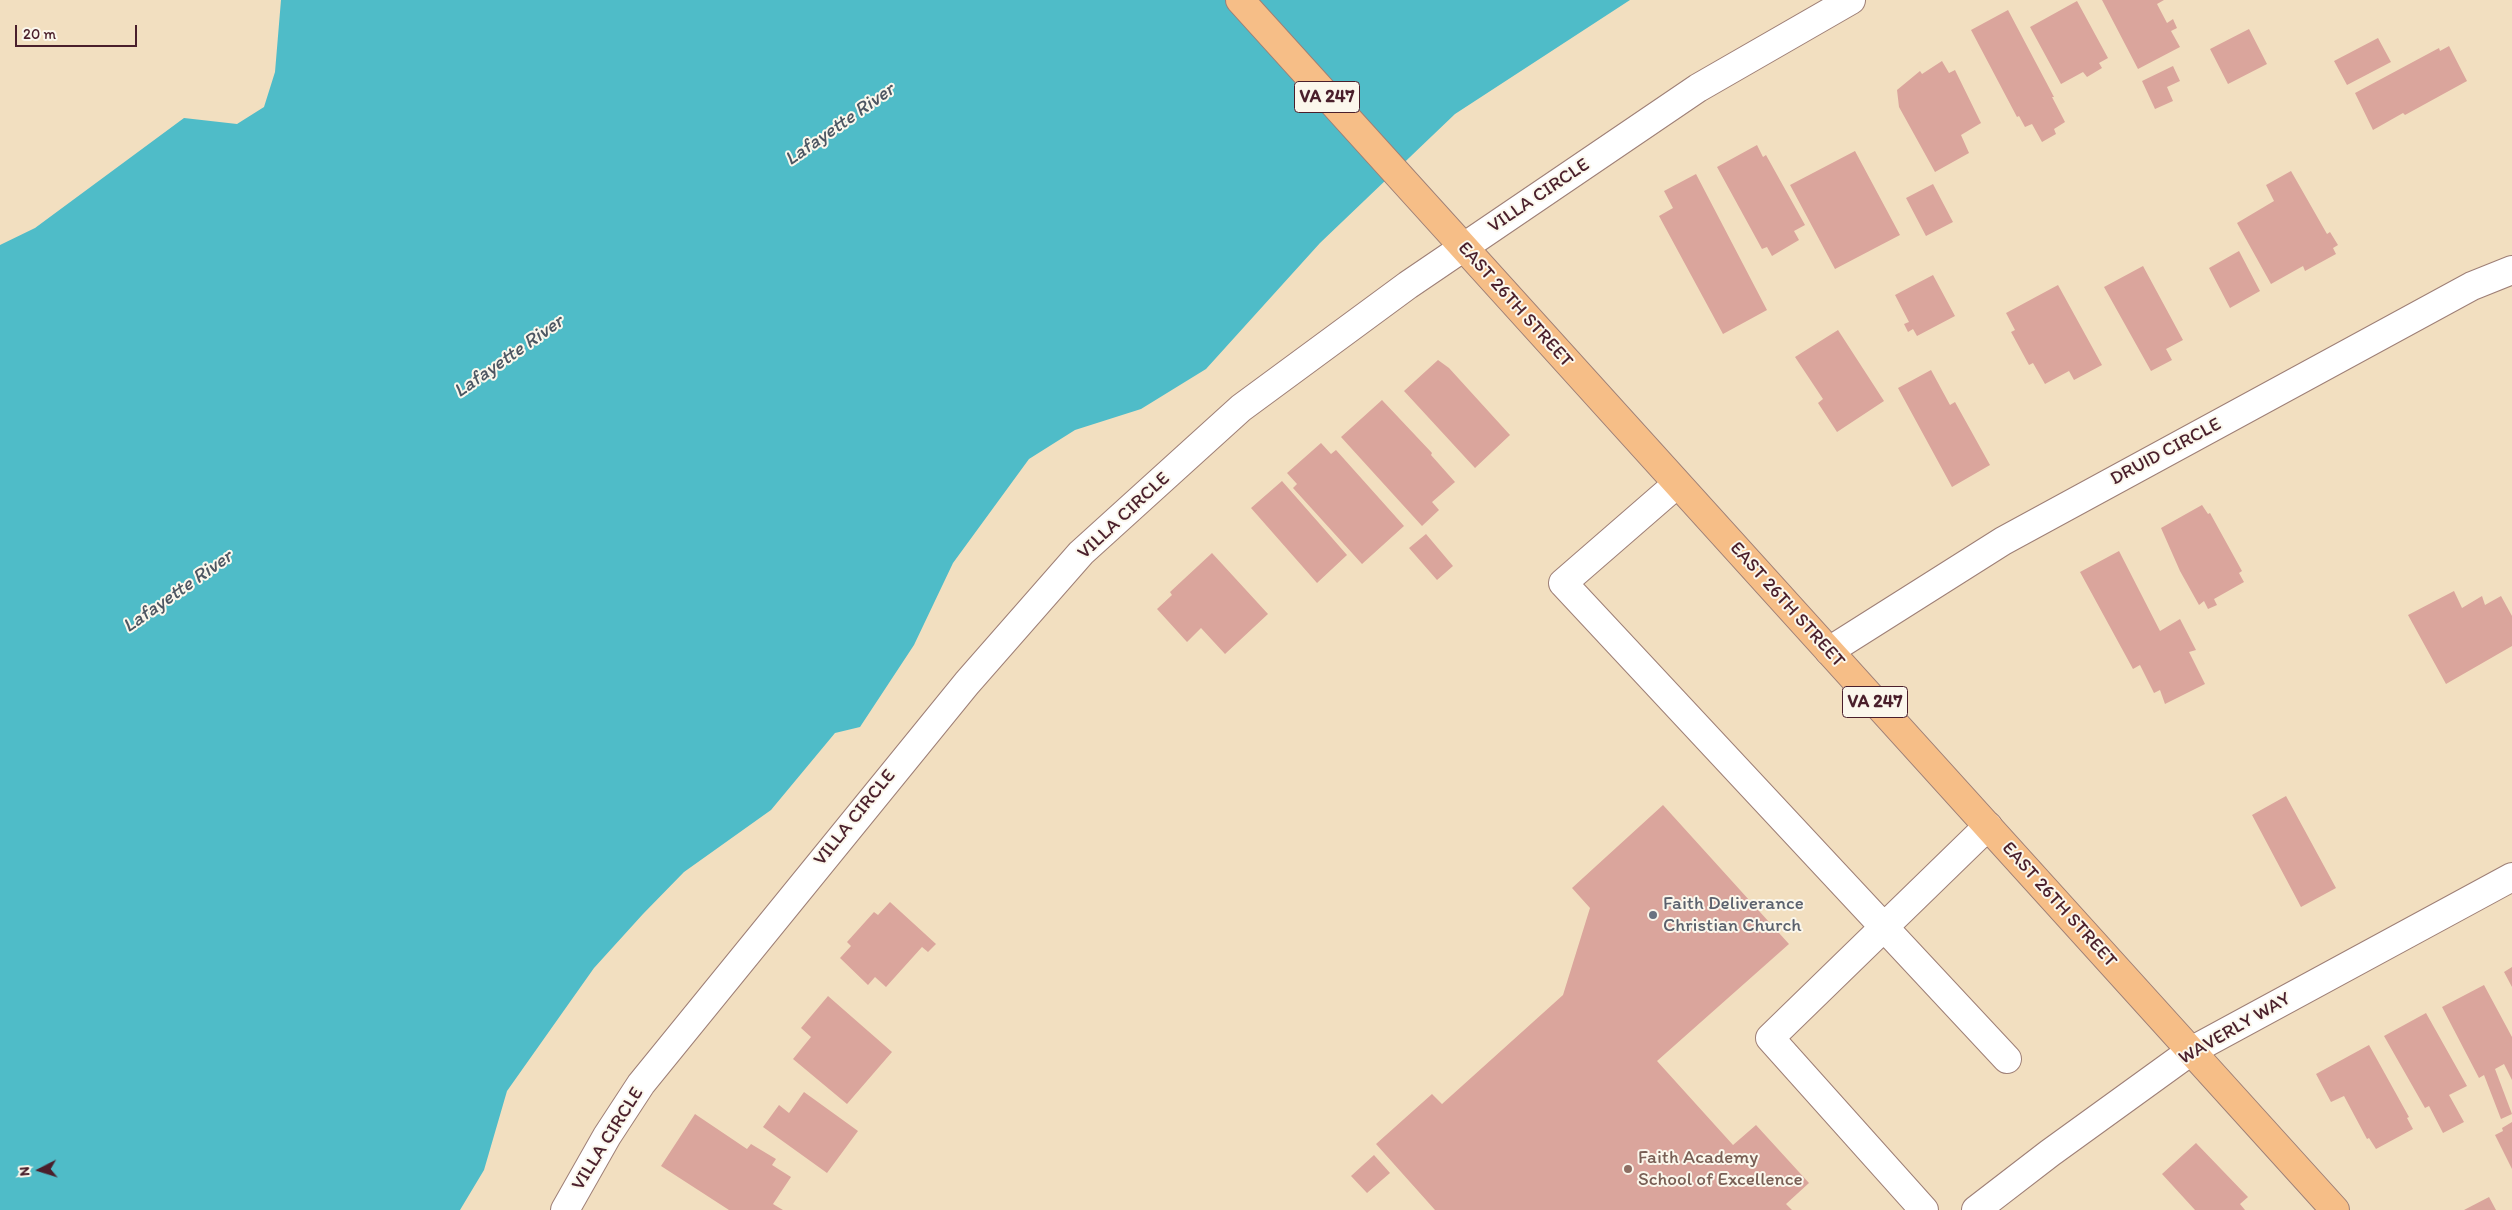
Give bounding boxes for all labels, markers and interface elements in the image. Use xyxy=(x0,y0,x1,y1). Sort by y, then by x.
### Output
scale bar xyxy=(18,15,140,47)
text: 20 m xyxy=(23,25,56,43)
water label: Lafayette River xyxy=(780,78,900,172)
road number: VA 247 xyxy=(1294,81,1360,112)
street label: VILLA CIRCLE xyxy=(1484,154,1594,238)
street label: EAST 26TH STREET xyxy=(1453,237,1577,373)
water label: Lafayette River xyxy=(449,310,569,404)
street label: DRUID CIRCLE xyxy=(2107,413,2225,491)
street label: VILLA CIRCLE xyxy=(1073,468,1175,564)
street label: EAST 26TH STREET xyxy=(1725,537,1849,673)
water label: Lafayette River xyxy=(118,545,238,639)
road number: VA 247 xyxy=(1842,686,1908,718)
street label: VILLA CIRCLE xyxy=(809,765,901,871)
street label: EAST 26TH STREET xyxy=(1997,837,2121,973)
place label: Faith Deliverance Christian Church xyxy=(1663,893,1804,937)
marker: Faith Deliverance Christian Church xyxy=(1647,909,1659,921)
street label: WAVERLY WAY xyxy=(2175,988,2295,1070)
street label: VILLA CIRCLE xyxy=(567,1083,649,1195)
north arrow xyxy=(15,1145,65,1195)
place label: Faith Academy School of Excellence xyxy=(1638,1147,1803,1191)
marker: Faith Academy School of Excellence xyxy=(1622,1163,1634,1175)
text: N xyxy=(16,1166,33,1177)

